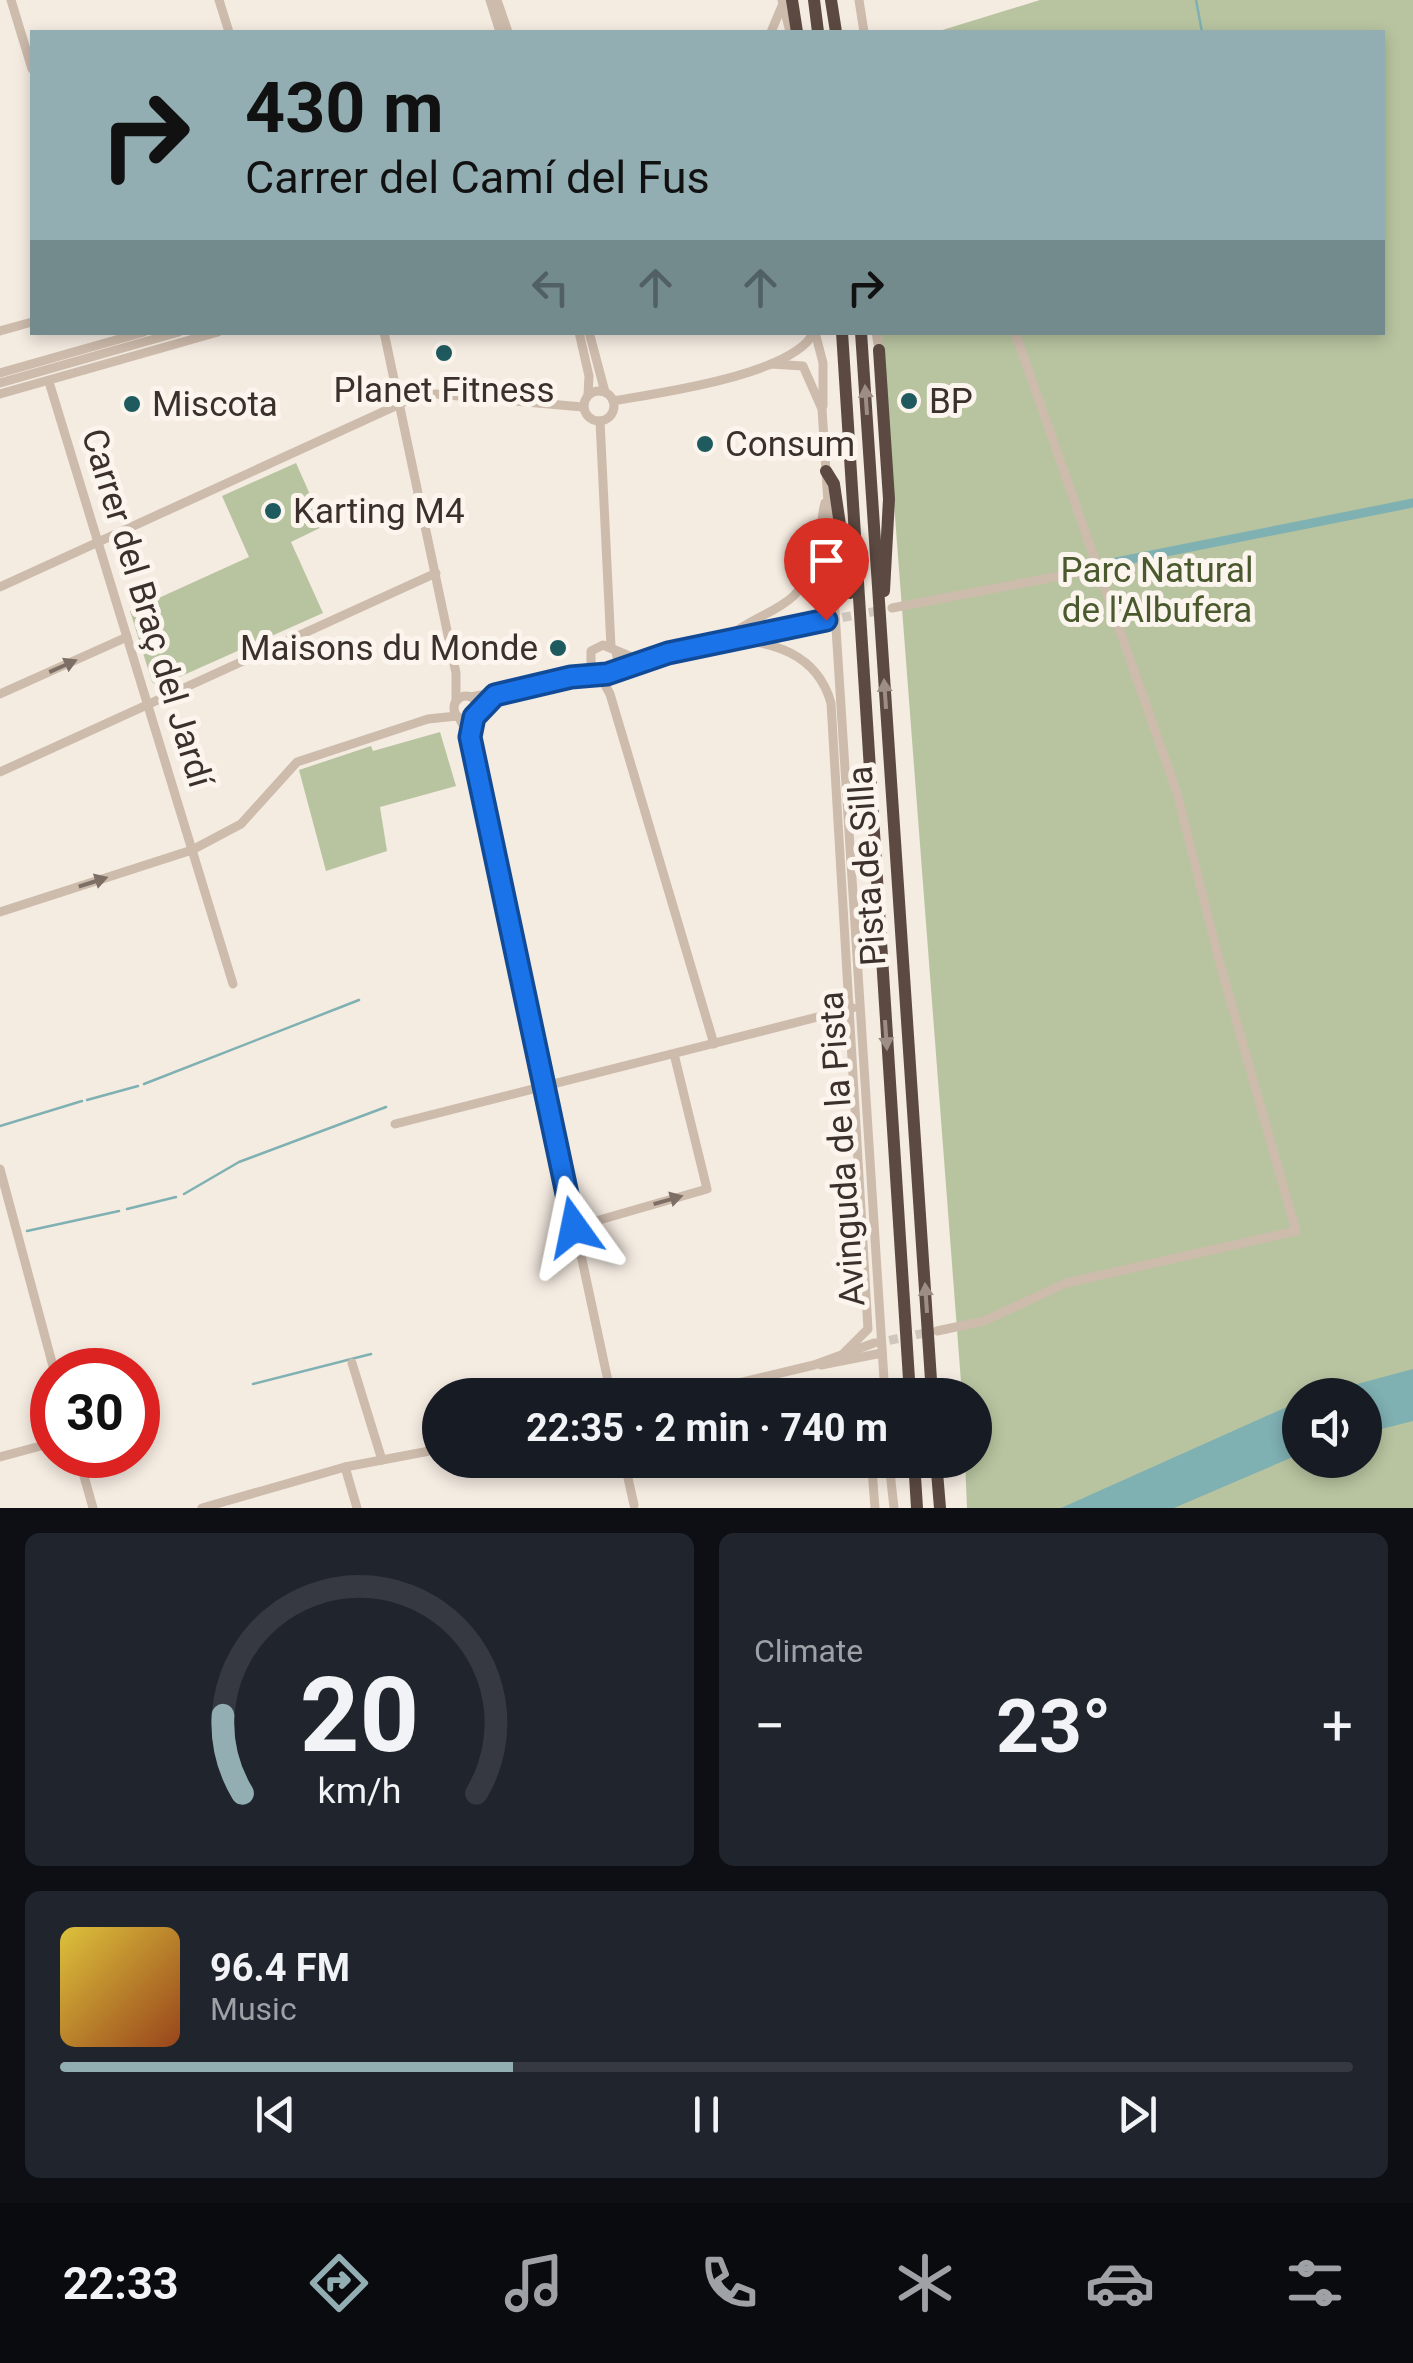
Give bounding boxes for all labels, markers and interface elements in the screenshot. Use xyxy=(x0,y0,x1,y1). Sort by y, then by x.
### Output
text: 430 m xyxy=(245,67,444,149)
icon: right xyxy=(80,70,210,200)
text: Carrer del Camí del Fus xyxy=(245,151,710,204)
icon: left xyxy=(523,260,578,315)
icon: ahead xyxy=(628,260,683,315)
icon: ahead xyxy=(733,260,788,315)
icon: right xyxy=(838,260,893,315)
marker: Planet Fitness xyxy=(433,342,455,364)
place label: Planet Fitness xyxy=(334,370,554,411)
place label: BP xyxy=(929,381,973,422)
one-way arrow xyxy=(858,383,874,415)
place label: Miscota xyxy=(152,384,278,425)
marker: BP xyxy=(898,390,920,412)
marker: Miscota xyxy=(121,393,143,415)
street label: Carrer del Braç del Jardí xyxy=(73,424,221,793)
place label: Consum xyxy=(725,424,855,465)
marker: Consum xyxy=(694,433,716,455)
place label: Karting M4 xyxy=(293,491,465,532)
marker: Karting M4 xyxy=(262,500,284,522)
pin xyxy=(784,518,869,621)
icon: arrive xyxy=(799,533,854,588)
park label: Parc Natural de l'Albufera xyxy=(1061,550,1253,631)
place label: Maisons du Monde xyxy=(240,628,538,669)
marker: Maisons du Monde xyxy=(547,637,569,659)
one-way arrow xyxy=(48,658,78,674)
one-way arrow xyxy=(877,678,893,710)
street label: Pista de Silla xyxy=(840,765,894,967)
one-way arrow xyxy=(78,874,108,889)
street label: Avinguda de la Pista xyxy=(811,990,873,1308)
one-way arrow xyxy=(878,1019,894,1051)
position arrow xyxy=(522,1175,626,1279)
one-way arrow xyxy=(653,1192,684,1207)
one-way arrow xyxy=(917,1281,933,1313)
speed limit sign: 30 xyxy=(30,1348,160,1478)
map controls xyxy=(1282,1378,1382,1478)
button: sound xyxy=(1282,1378,1382,1478)
text: 22:35 · 2 min · 740 m xyxy=(526,1406,888,1450)
text: Climate xyxy=(754,1632,863,1670)
text: 20 xyxy=(300,1655,419,1776)
text: 23° xyxy=(996,1682,1111,1770)
text: − xyxy=(754,1694,785,1758)
text: + xyxy=(1322,1694,1353,1758)
text: km/h xyxy=(318,1770,401,1812)
text: 96.4 FM xyxy=(210,1946,350,1990)
text: Music xyxy=(210,1990,297,2028)
icon: previous xyxy=(248,2087,303,2142)
icon: pause xyxy=(679,2087,734,2142)
icon: next xyxy=(1110,2087,1165,2142)
icon: directions xyxy=(304,2248,374,2318)
icon: music xyxy=(499,2248,569,2318)
icon: phone xyxy=(694,2248,764,2318)
icon: climate xyxy=(890,2248,960,2318)
icon: car xyxy=(1085,2248,1155,2318)
icon: filters xyxy=(1280,2248,1350,2318)
text: 22:33 xyxy=(63,2257,179,2310)

